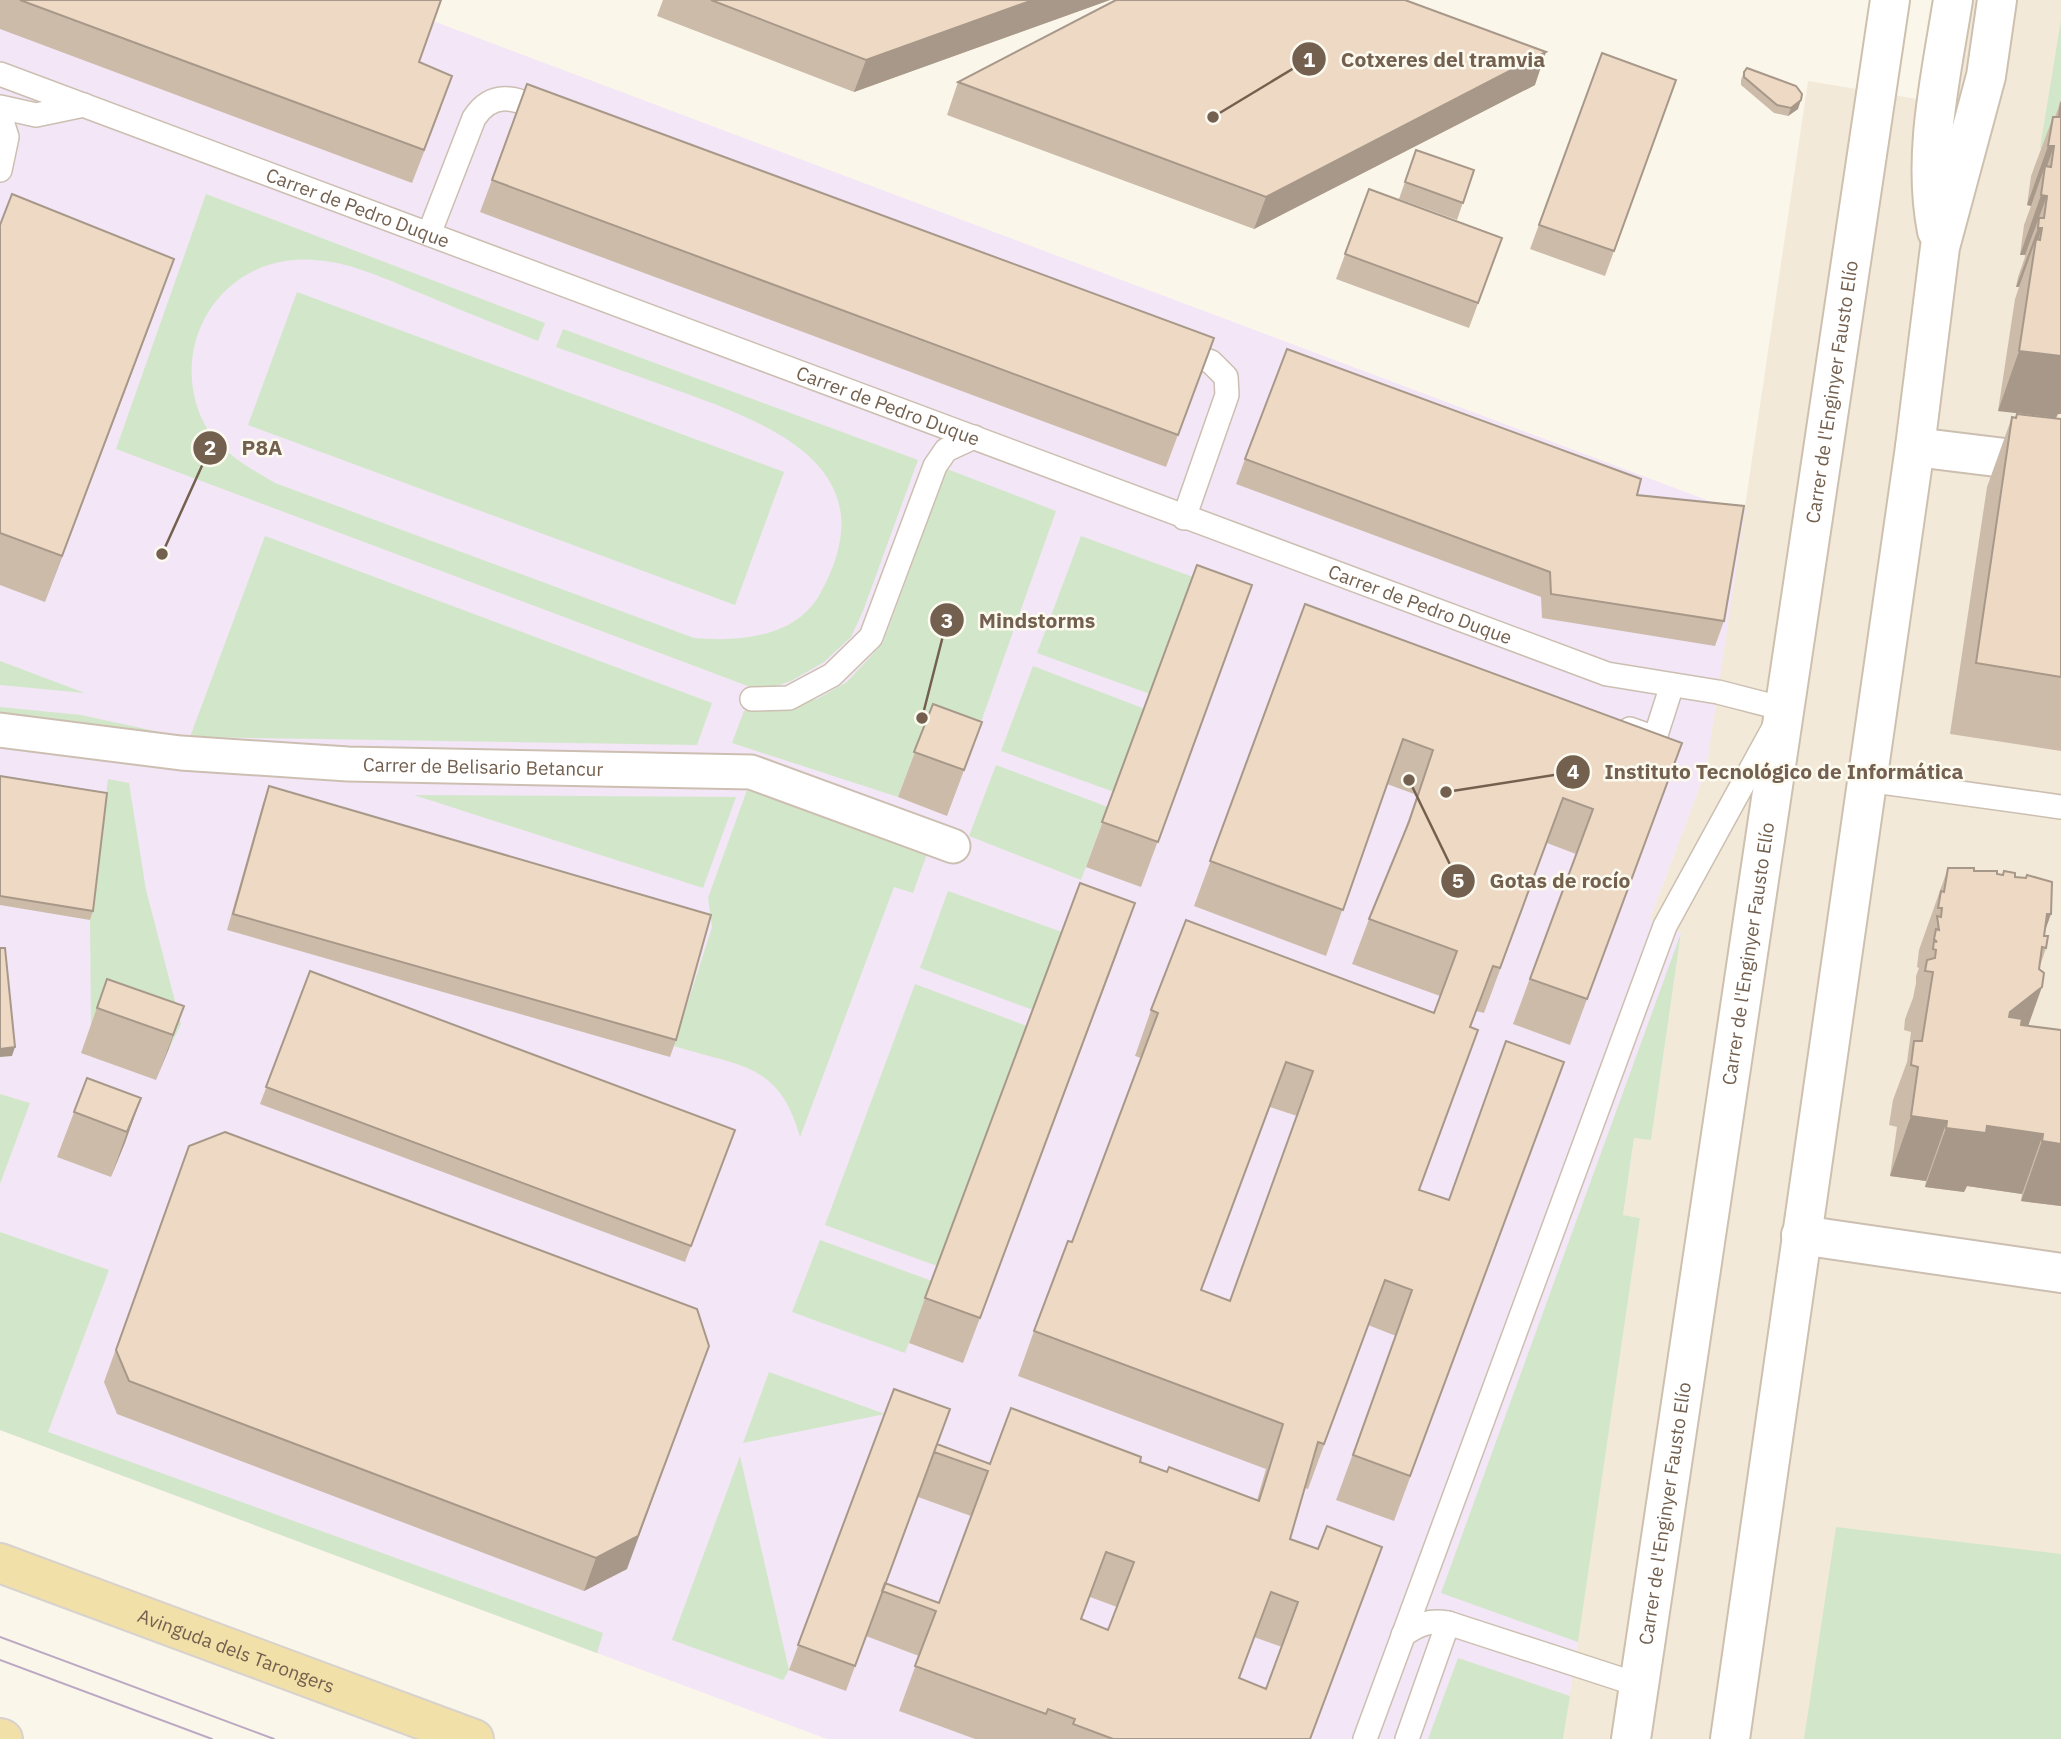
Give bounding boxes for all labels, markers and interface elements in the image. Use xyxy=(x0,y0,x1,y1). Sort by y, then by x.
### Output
callout: Cotxeres del tramvia xyxy=(1292,38,1559,80)
text: 1 xyxy=(1303,45,1316,73)
text: Cotxeres del tramvia xyxy=(1341,45,1545,73)
street label: Carrer de Pedro Duque xyxy=(263,162,453,253)
street label: Carrer de l'Enginyer Fausto Elío xyxy=(1800,259,1863,525)
street label: Carrer de Pedro Duque xyxy=(793,360,983,451)
callout: P8A xyxy=(192,427,296,469)
text: 2 xyxy=(204,433,216,461)
text: P8A xyxy=(242,433,282,461)
street label: Carrer de Pedro Duque xyxy=(1325,559,1515,649)
callout: Mindstorms xyxy=(930,599,1109,641)
text: 3 xyxy=(941,606,953,634)
text: Mindstorms xyxy=(979,606,1095,634)
callout: Instituto Tecnológico de Informática xyxy=(1556,751,1978,793)
street label: Carrer de Belisario Betancur xyxy=(363,752,604,781)
text: 4 xyxy=(1567,757,1579,785)
text: Instituto Tecnológico de Informática xyxy=(1604,757,1964,785)
street label: Carrer de l'Enginyer Fausto Elío xyxy=(1717,821,1779,1087)
callout: Gotas de rocío xyxy=(1440,860,1644,902)
text: 5 xyxy=(1452,866,1464,894)
text: Gotas de rocío xyxy=(1490,866,1631,894)
street label: Carrer de l'Enginyer Fausto Elío xyxy=(1633,1380,1696,1647)
street label: Avinguda dels Tarongers xyxy=(134,1603,338,1698)

